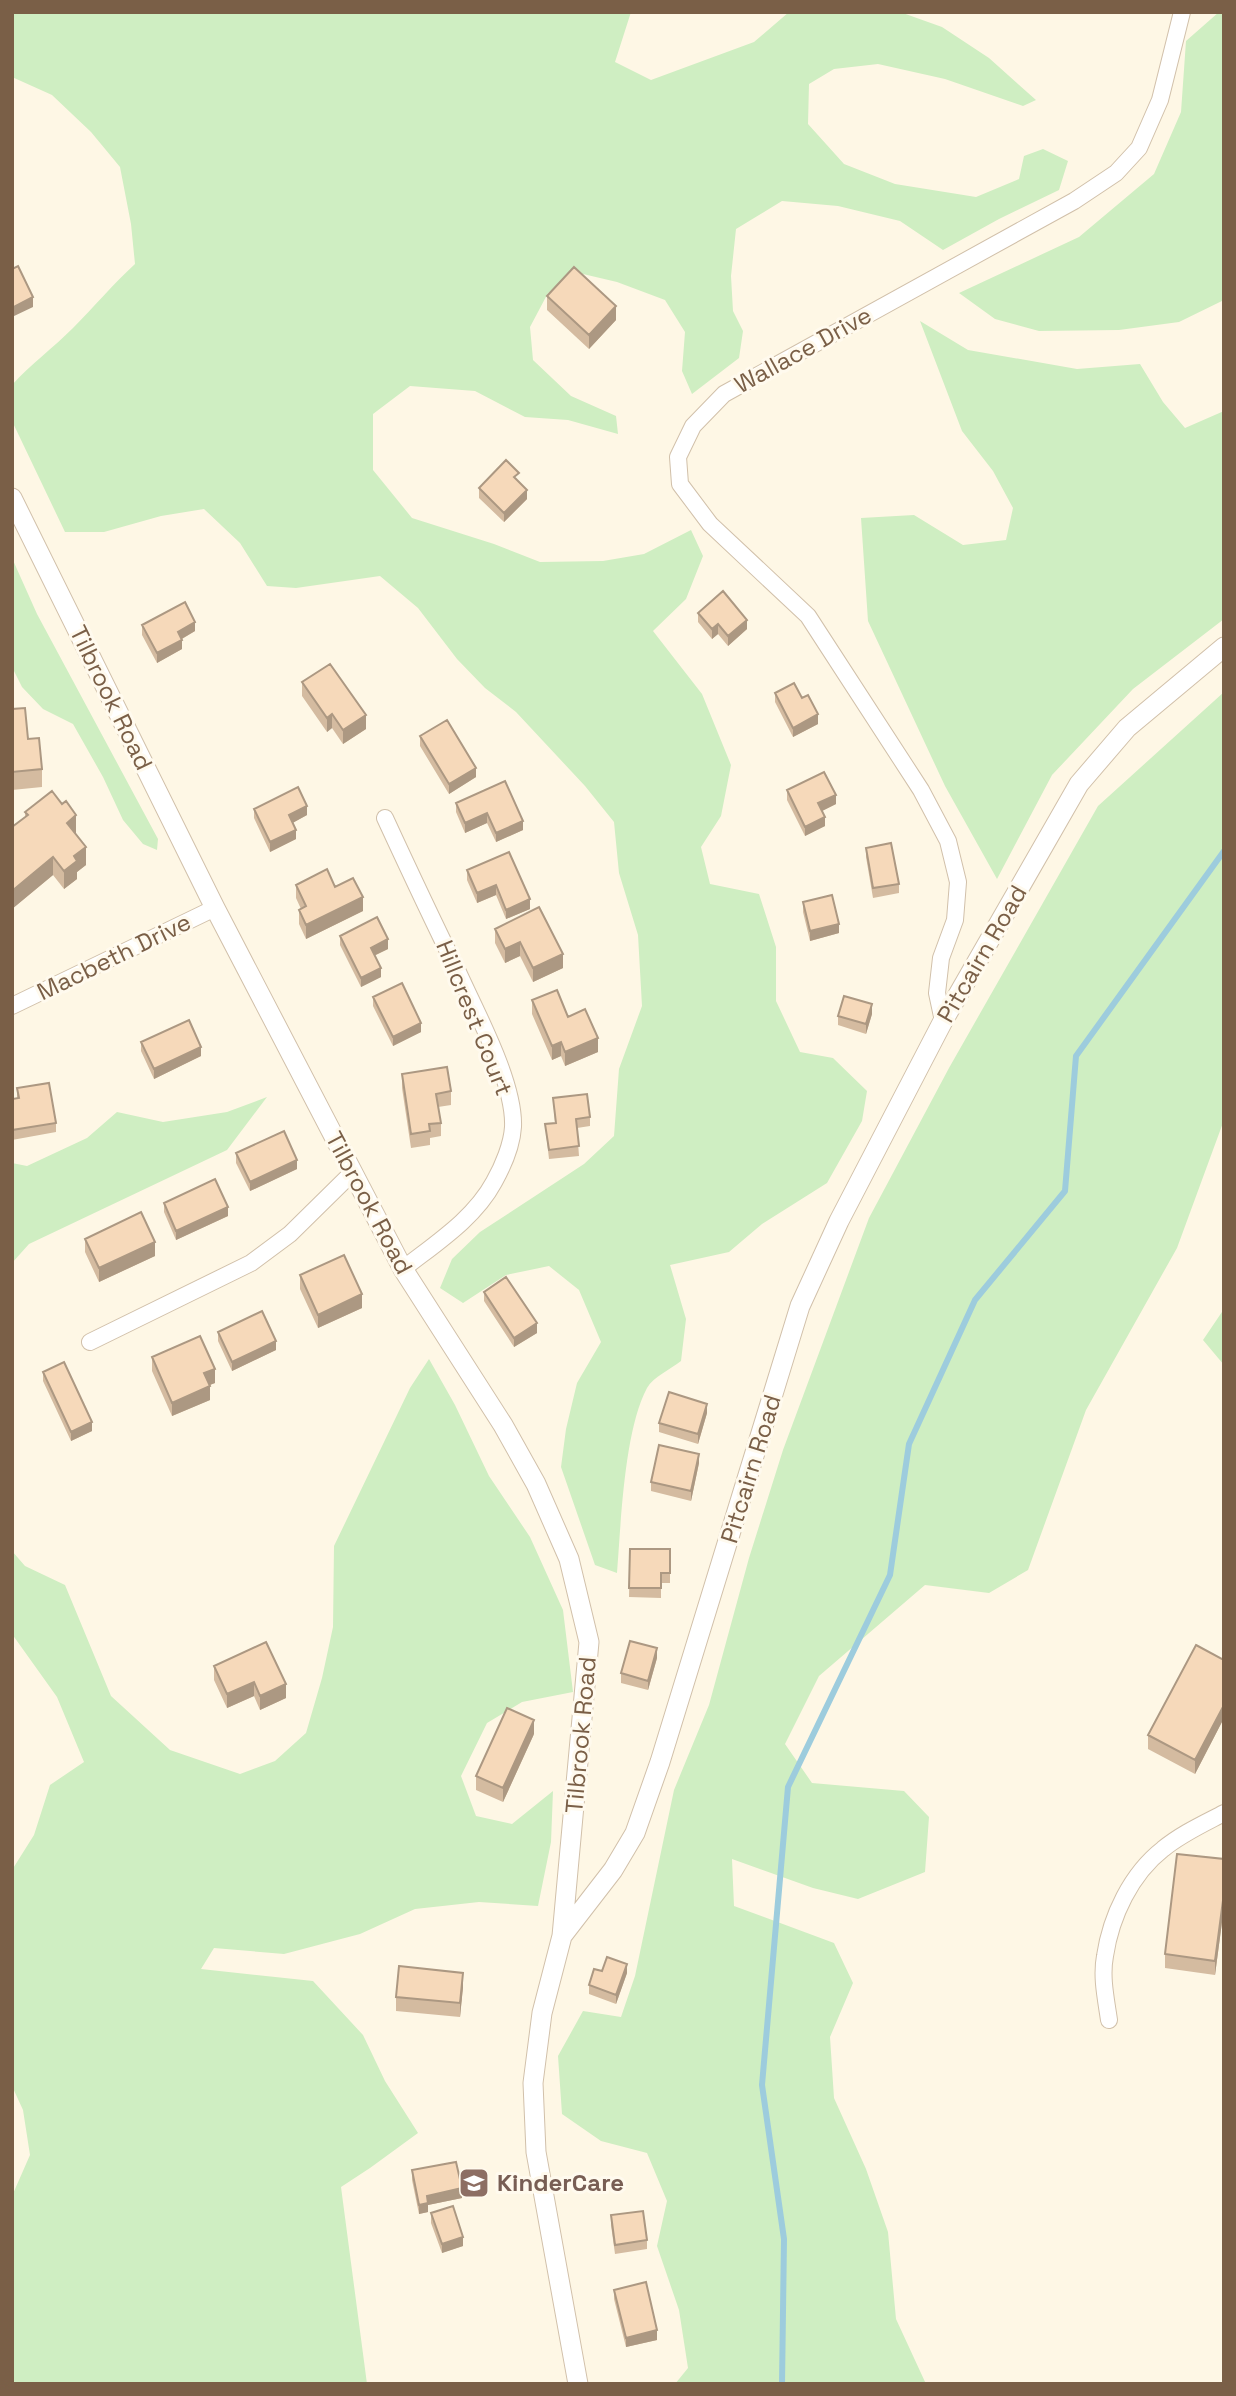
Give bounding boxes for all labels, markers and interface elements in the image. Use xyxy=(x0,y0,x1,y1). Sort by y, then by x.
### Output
street label: Wallace Drive xyxy=(729,299,877,400)
street label: Tilbrook Road xyxy=(63,620,160,775)
street label: Pitcairn Road xyxy=(930,879,1033,1028)
street label: Macbeth Drive xyxy=(32,906,196,1007)
street label: Hillcrest Court xyxy=(429,935,520,1100)
street label: Tilbrook Road xyxy=(319,1126,420,1280)
street label: Pitcairn Road xyxy=(713,1391,788,1547)
street label: Tilbrook Road xyxy=(558,1655,603,1815)
school or university icon: KinderCare xyxy=(457,2166,491,2200)
place label: KinderCare xyxy=(497,2167,624,2198)

